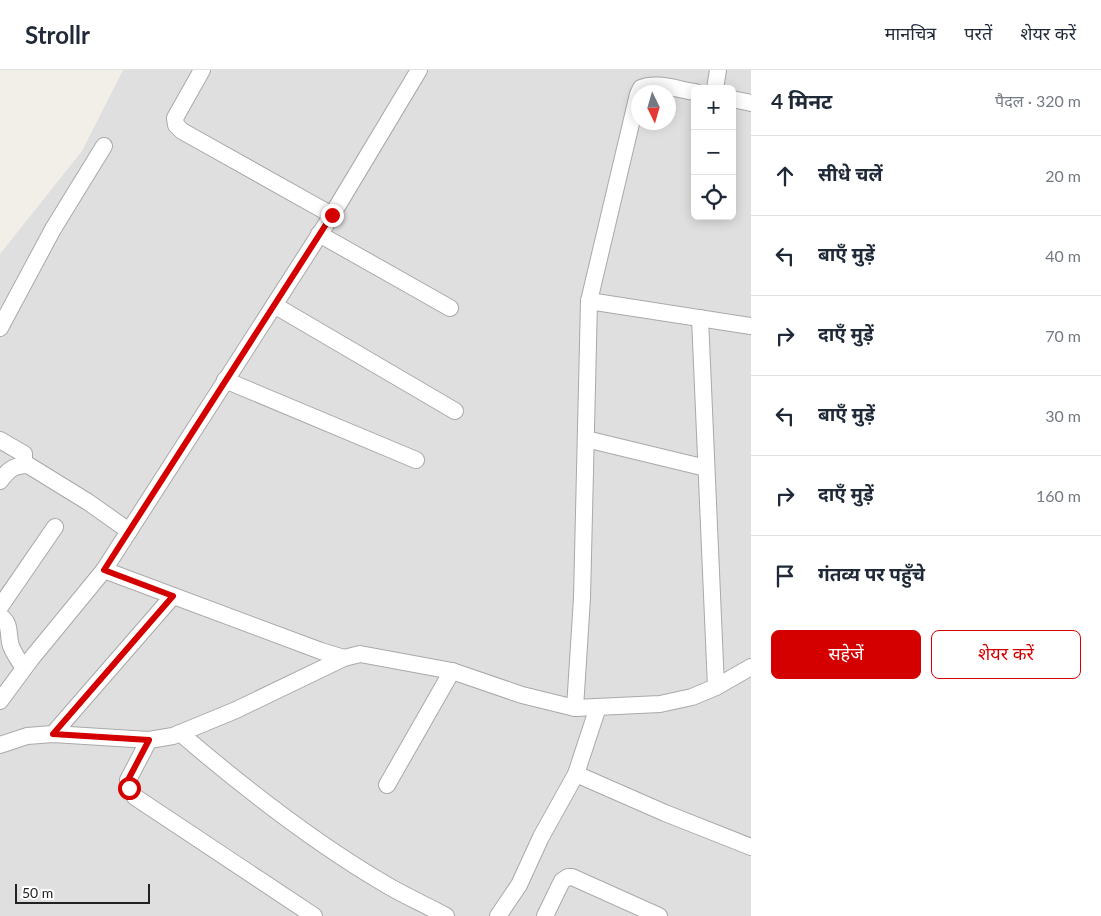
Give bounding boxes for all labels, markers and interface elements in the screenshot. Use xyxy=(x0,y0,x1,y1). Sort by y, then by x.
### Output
text: Strollr xyxy=(25,20,90,49)
text: मानचित्र xyxy=(885,22,936,44)
text: परतें xyxy=(964,22,992,44)
text: शेयर करें xyxy=(1020,22,1076,44)
north arrow xyxy=(631,85,676,130)
map controls xyxy=(691,85,736,220)
button: + xyxy=(691,85,736,130)
text: 4 मिनट xyxy=(771,88,832,113)
text: पैदल · 320 m xyxy=(995,91,1081,110)
button: − xyxy=(691,130,736,175)
icon: ahead xyxy=(771,162,799,190)
text: सीधे चलें xyxy=(818,162,883,185)
text: 20 m xyxy=(1045,166,1081,185)
button: locate xyxy=(691,175,736,220)
route end xyxy=(321,204,344,227)
icon: left xyxy=(771,242,799,270)
text: बाएँ मुड़ें xyxy=(818,242,875,265)
text: 40 m xyxy=(1045,246,1081,265)
icon: right xyxy=(771,322,799,350)
text: दाएँ मुड़ें xyxy=(818,322,874,345)
text: 70 m xyxy=(1045,326,1081,345)
icon: left xyxy=(771,402,799,430)
text: बाएँ मुड़ें xyxy=(818,402,875,425)
text: 30 m xyxy=(1045,406,1081,425)
icon: right xyxy=(771,482,799,510)
text: दाएँ मुड़ें xyxy=(818,482,874,505)
text: 160 m xyxy=(1036,486,1081,505)
icon: arrive xyxy=(771,562,799,590)
text: गंतव्य पर पहुँचे xyxy=(818,562,925,585)
button: सहेजें xyxy=(771,630,921,679)
button: शेयर करें xyxy=(931,630,1081,679)
route start xyxy=(118,777,141,800)
scale bar xyxy=(15,881,150,904)
text: 50 m xyxy=(22,884,53,901)

